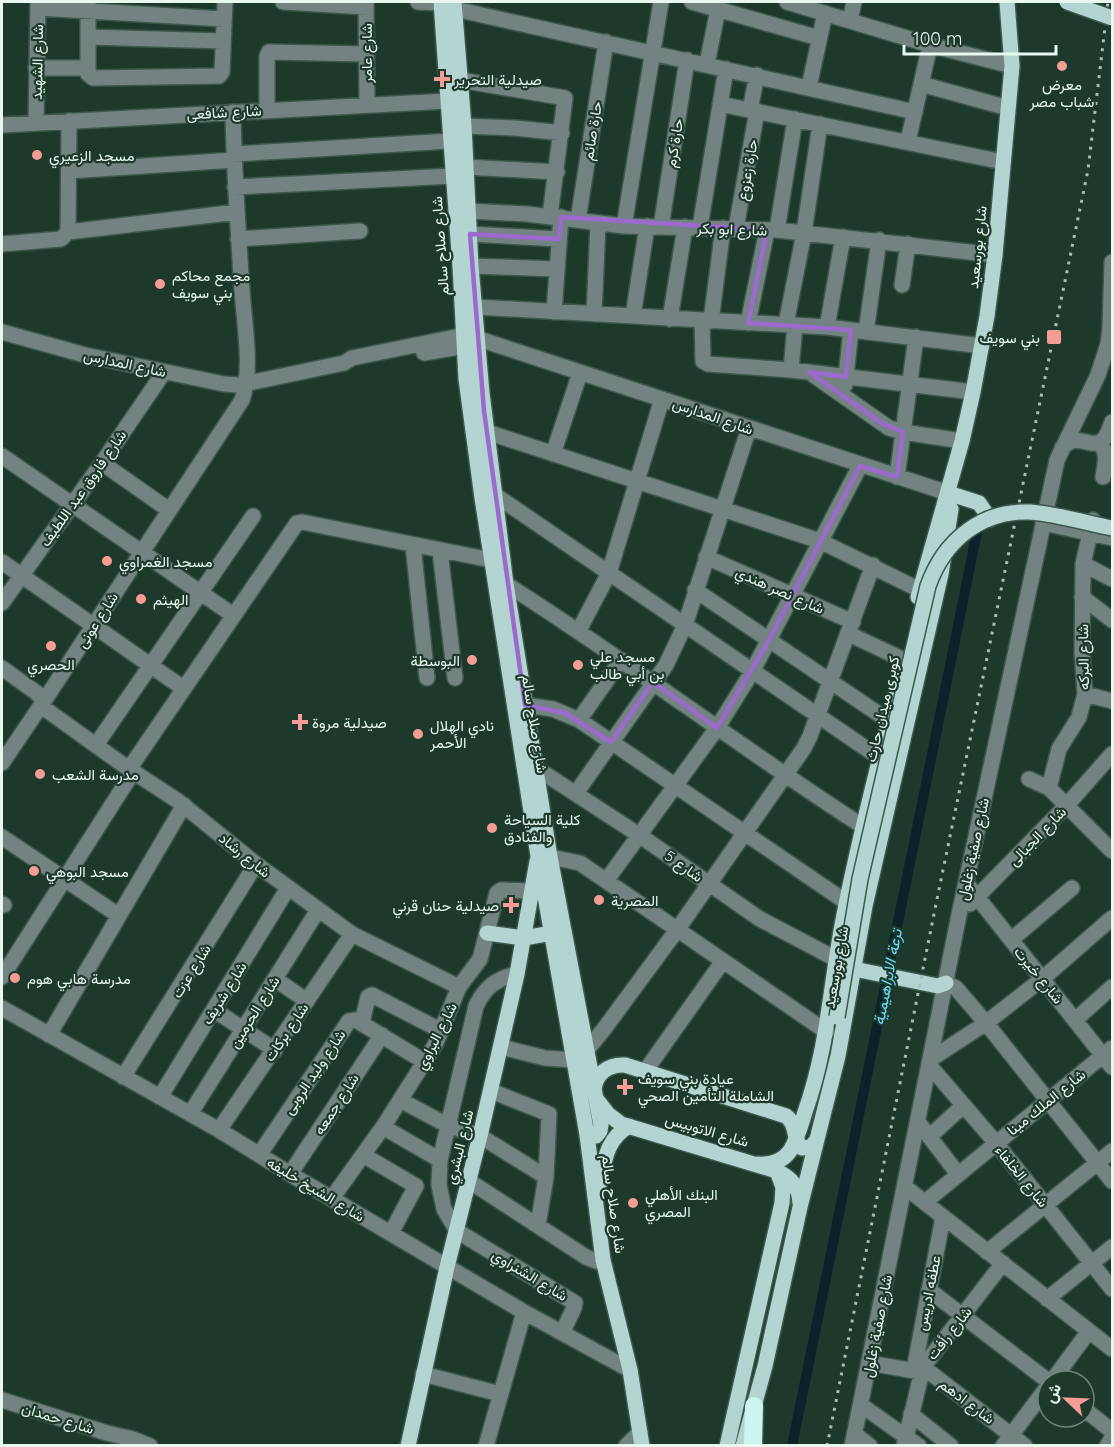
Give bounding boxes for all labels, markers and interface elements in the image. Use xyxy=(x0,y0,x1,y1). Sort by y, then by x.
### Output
scale bar xyxy=(904,18,1056,56)
street label: شارع عامر xyxy=(357,23,378,84)
street label: شارع الشهيد xyxy=(27,24,49,100)
text: 100 m xyxy=(913,27,962,50)
marker: معرض شباب مصر xyxy=(1055,59,1069,73)
place label: صيدلية التحرير xyxy=(453,70,542,89)
marker: صيدلية التحرير xyxy=(435,72,449,86)
place label: معرض شباب مصر xyxy=(1029,75,1095,111)
street label: حارة صائم xyxy=(578,100,607,162)
street label: شارع شافعى xyxy=(186,101,262,125)
street label: حارة كرم xyxy=(661,117,688,169)
street label: حارة زعزوع xyxy=(732,138,764,203)
place label: مسجد الزعيري xyxy=(49,146,135,169)
marker: مسجد الزعيري xyxy=(30,148,44,162)
street label: شارع صلاح سالم xyxy=(427,195,455,296)
street label: شارع بورسعيد xyxy=(963,204,993,290)
street label: شارع ابو بكر xyxy=(695,218,768,242)
place label: مجمع محاكم بني سويف xyxy=(172,266,250,306)
marker: مجمع محاكم بني سويف xyxy=(153,277,167,291)
place label: بني سويف xyxy=(980,328,1040,351)
marker: بني سويف xyxy=(1045,328,1063,346)
street label: شارع المدارس xyxy=(82,345,168,383)
street label: شارع المدارس xyxy=(670,393,756,441)
street label: شارع فاروق عبد اللطيف xyxy=(36,426,132,551)
place label: مسجد الغمراوي xyxy=(119,552,212,575)
marker: مسجد الغمراوي xyxy=(100,554,114,568)
street label: شارع نصر هندي xyxy=(731,562,828,622)
street label: شارع عونى xyxy=(72,588,124,653)
place label: الهيثم xyxy=(153,590,189,610)
marker: الهيثم xyxy=(134,592,148,606)
street label: شارع البركه xyxy=(1073,624,1095,690)
marker: الحصري xyxy=(44,639,58,653)
place label: مسجد علي بن أبي طالب xyxy=(590,647,664,687)
place label: البوسطة xyxy=(411,651,460,670)
marker: البوسطة xyxy=(465,653,479,667)
street label: كوبرى ميدان حارث xyxy=(861,654,905,764)
place label: الحصري xyxy=(27,655,75,678)
marker: مسجد علي بن أبي طالب xyxy=(571,658,585,672)
street label: شارع صلاح سالم xyxy=(516,673,552,775)
place label: صيدلية مروة xyxy=(312,713,387,732)
marker: صيدلية مروة xyxy=(293,715,307,729)
place label: نادي الهلال الأحمر xyxy=(429,716,494,752)
marker: نادي الهلال الأحمر xyxy=(411,727,425,741)
place label: مدرسة الشعب xyxy=(52,765,139,784)
marker: مدرسة الشعب xyxy=(33,767,47,781)
street label: شارع صفية زغلول xyxy=(953,796,995,902)
street label: شارع الجبالى xyxy=(1004,802,1072,871)
place label: كلية السياحة والفنادق xyxy=(504,810,581,846)
marker: كلية السياحة والفنادق xyxy=(485,821,499,835)
street label: شارع رشاد xyxy=(214,828,275,883)
street label: شارع 5 xyxy=(660,846,707,888)
place label: مسجد البوهي xyxy=(46,862,129,885)
marker: مسجد البوهي xyxy=(27,864,41,878)
place label: المصرية xyxy=(611,891,659,910)
marker: المصرية xyxy=(592,893,606,907)
place label: صيدلية حنان قرني xyxy=(392,896,499,919)
marker: صيدلية حنان قرني xyxy=(504,898,518,912)
street label: شارع بورسعيد xyxy=(819,924,855,1010)
water label: ترعة الابراهيمية xyxy=(868,925,907,1027)
street label: شارع عزت xyxy=(167,940,217,1002)
street label: شارع خيرت xyxy=(1009,943,1068,1009)
street label: شارع شريف xyxy=(197,958,253,1029)
place label: مدرسة هابي هوم xyxy=(27,969,131,992)
marker: مدرسة هابي هوم xyxy=(8,971,22,985)
street label: شارع الحرمين xyxy=(224,972,285,1053)
street label: شارع بركات xyxy=(259,999,314,1066)
street label: شارع البراوي xyxy=(411,999,465,1075)
street label: شارع وليد الروبى xyxy=(279,1026,351,1119)
street label: شارع الملك مينا xyxy=(1003,1064,1091,1141)
place label: عيادة بني سويف الشاملة التأمين الصحي xyxy=(638,1069,774,1109)
street label: شارع جمعه xyxy=(309,1070,365,1139)
marker: عيادة بني سويف الشاملة التأمين الصحي xyxy=(616,1078,634,1096)
street label: شارع البشري xyxy=(441,1108,481,1187)
street label: شارع الاتوبيس xyxy=(663,1109,751,1153)
street label: شارع الخلفاء xyxy=(990,1141,1053,1212)
street label: شارع الشيخ خليفه xyxy=(263,1152,369,1228)
street label: شارع صلاح سالم xyxy=(596,1153,630,1255)
place label: البنك الأهلي المصري xyxy=(645,1185,718,1225)
marker: البنك الأهلي المصري xyxy=(626,1196,640,1210)
street label: شارع الشنراوي xyxy=(486,1245,572,1309)
street label: عطفه ادريس xyxy=(911,1254,946,1332)
street label: شارع صفية زغلول xyxy=(858,1273,898,1379)
street label: شارع رأفت xyxy=(922,1302,977,1365)
north arrow xyxy=(1036,1369,1096,1429)
street label: شارع ادهم xyxy=(934,1374,999,1430)
text: ش xyxy=(1039,1380,1065,1406)
street label: شارع حمدان xyxy=(19,1398,97,1440)

